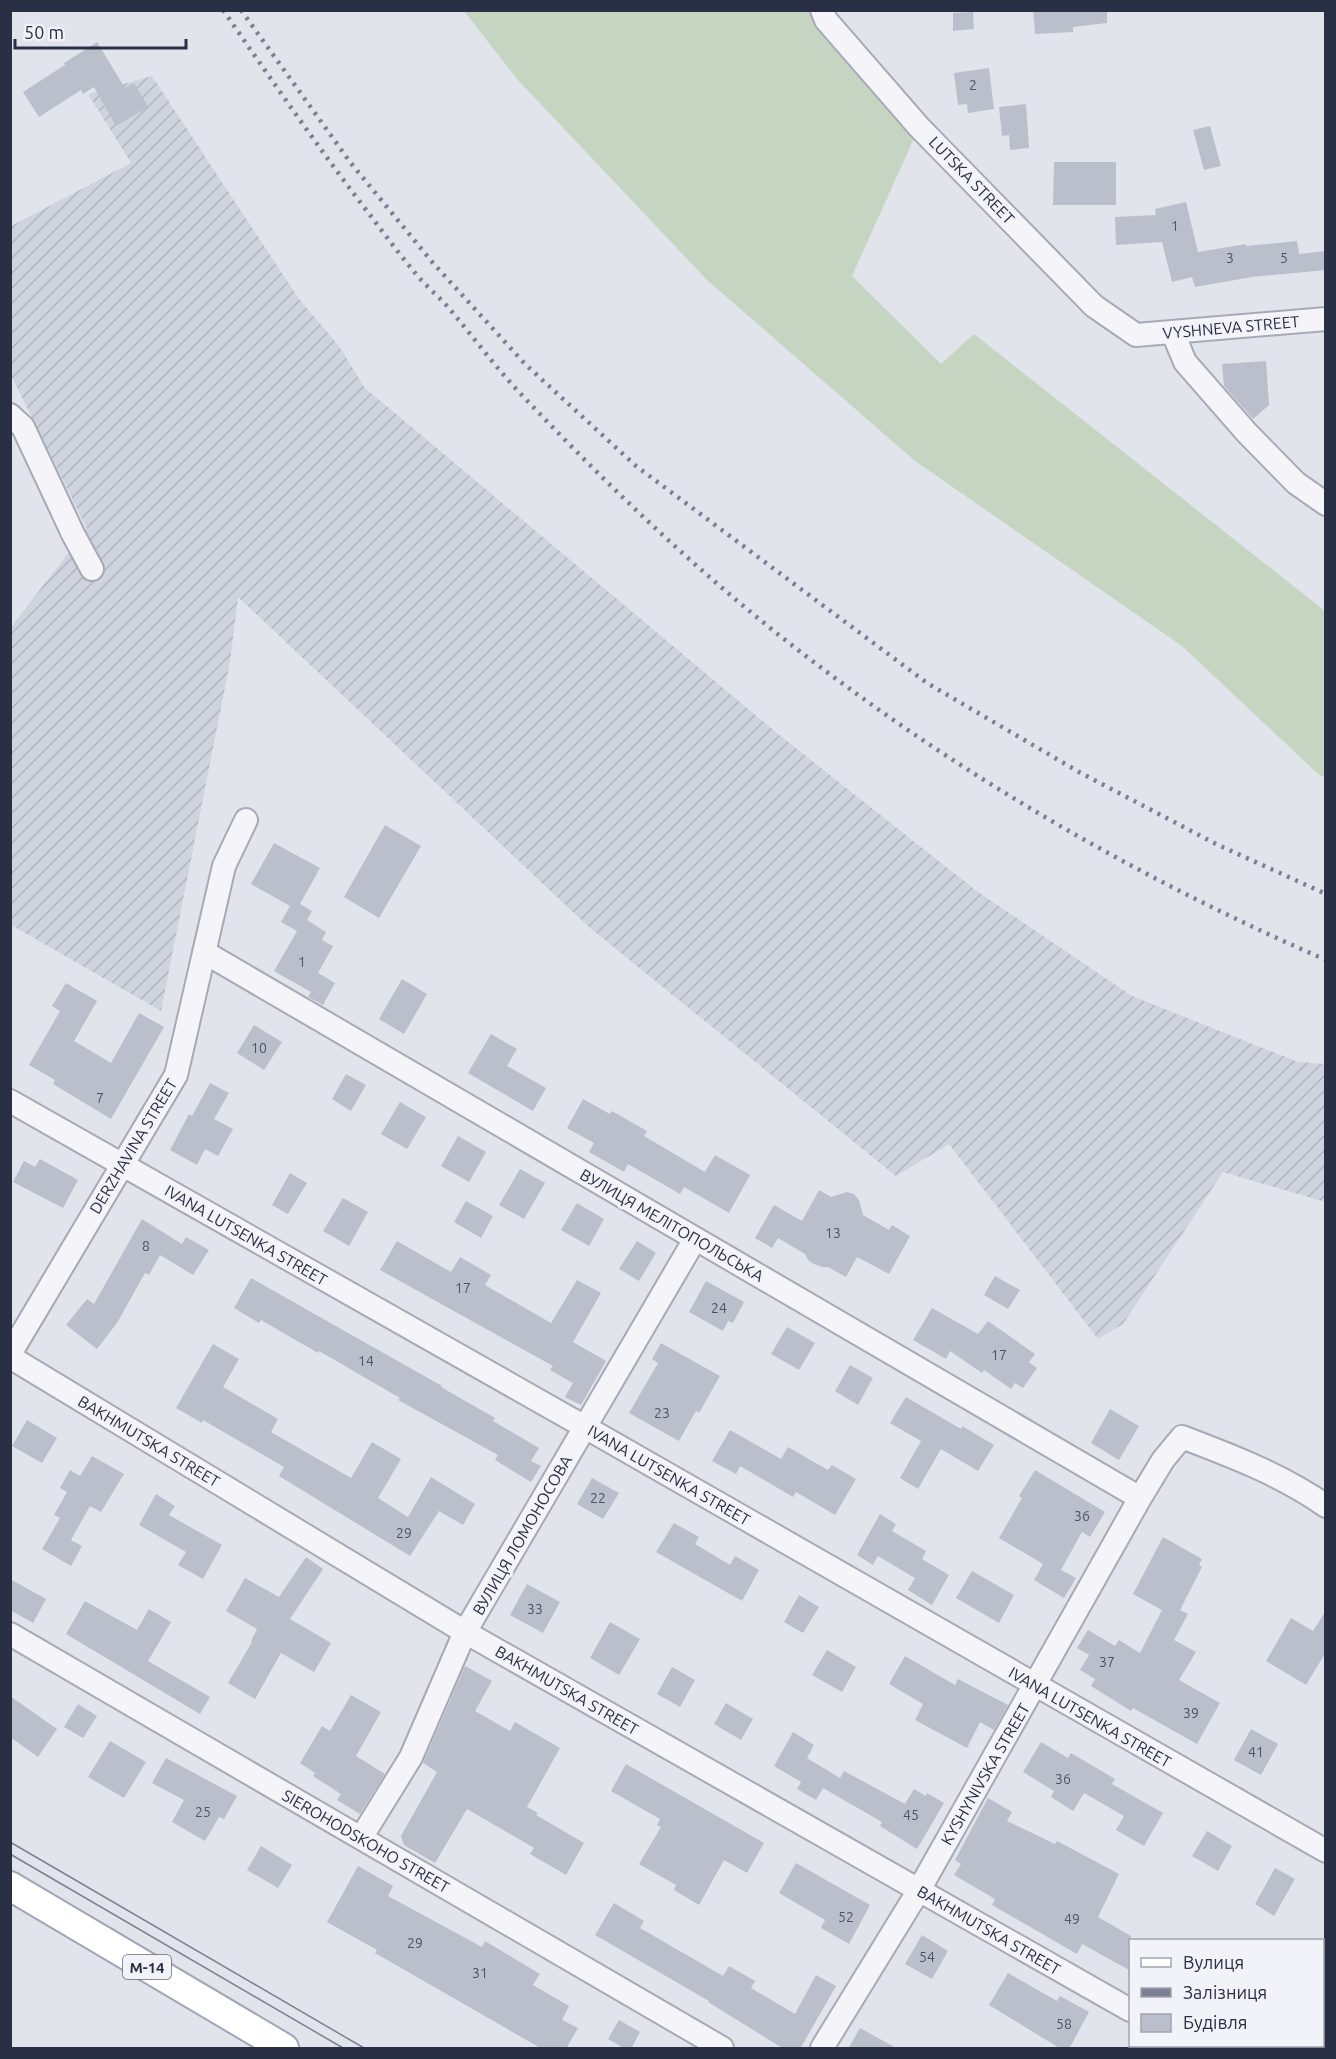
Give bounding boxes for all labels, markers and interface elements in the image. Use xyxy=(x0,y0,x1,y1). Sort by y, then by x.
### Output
scale bar xyxy=(15,12,186,50)
text: 50 m xyxy=(24,22,64,42)
house number: 2 xyxy=(969,77,977,93)
street label: LUTSKA STREET xyxy=(926,133,1018,228)
house number: 1 xyxy=(1171,218,1179,234)
house number: 3 xyxy=(1226,250,1234,266)
house number: 5 xyxy=(1280,250,1288,266)
street label: VYSHNEVA STREET xyxy=(1162,312,1300,342)
house number: 1 xyxy=(298,954,306,970)
house number: 10 xyxy=(251,1040,267,1056)
street label: DERZHAVINA STREET xyxy=(86,1075,180,1217)
house number: 7 xyxy=(96,1090,104,1106)
street label: ВУЛИЦЯ МЕЛІТОПОЛЬСЬКА xyxy=(577,1165,767,1285)
street label: IVANA LUTSENKA STREET xyxy=(162,1181,330,1289)
house number: 13 xyxy=(825,1225,841,1241)
house number: 8 xyxy=(142,1238,150,1254)
house number: 17 xyxy=(455,1280,471,1296)
house number: 24 xyxy=(711,1300,727,1316)
house number: 17 xyxy=(991,1347,1007,1363)
house number: 14 xyxy=(358,1353,374,1369)
street label: BAKHMUTSKA STREET xyxy=(75,1392,223,1490)
house number: 23 xyxy=(654,1405,670,1421)
street label: IVANA LUTSENKA STREET xyxy=(585,1421,753,1529)
street label: ВУЛИЦЯ ЛОМОНОСОВА xyxy=(469,1451,575,1618)
house number: 22 xyxy=(590,1490,606,1506)
house number: 36 xyxy=(1074,1508,1090,1524)
house number: 29 xyxy=(396,1525,412,1541)
house number: 33 xyxy=(527,1601,543,1617)
street label: BAKHMUTSKA STREET xyxy=(492,1642,642,1738)
house number: 37 xyxy=(1099,1654,1115,1670)
street label: IVANA LUTSENKA STREET xyxy=(1006,1663,1174,1771)
street label: KYSHYNIVSKA STREET xyxy=(937,1700,1033,1848)
house number: 39 xyxy=(1183,1705,1199,1721)
house number: 41 xyxy=(1248,1744,1264,1760)
house number: 36 xyxy=(1055,1771,1071,1787)
street label: SIEROHODSKOHO STREET xyxy=(279,1786,453,1896)
house number: 25 xyxy=(195,1804,211,1820)
house number: 45 xyxy=(903,1807,919,1823)
street label: BAKHMUTSKA STREET xyxy=(914,1882,1064,1978)
house number: 52 xyxy=(838,1909,854,1925)
house number: 49 xyxy=(1064,1911,1080,1927)
house number: 29 xyxy=(407,1935,423,1951)
legend xyxy=(1129,1939,1324,2047)
house number: 54 xyxy=(919,1949,935,1965)
text: Вулиця xyxy=(1183,1952,1244,1972)
road number: М-14 xyxy=(123,1955,171,1979)
house number: 31 xyxy=(472,1965,488,1981)
text: Залізниця xyxy=(1183,1982,1267,2002)
text: Будівля xyxy=(1183,2012,1248,2032)
house number: 58 xyxy=(1056,2016,1072,2032)

